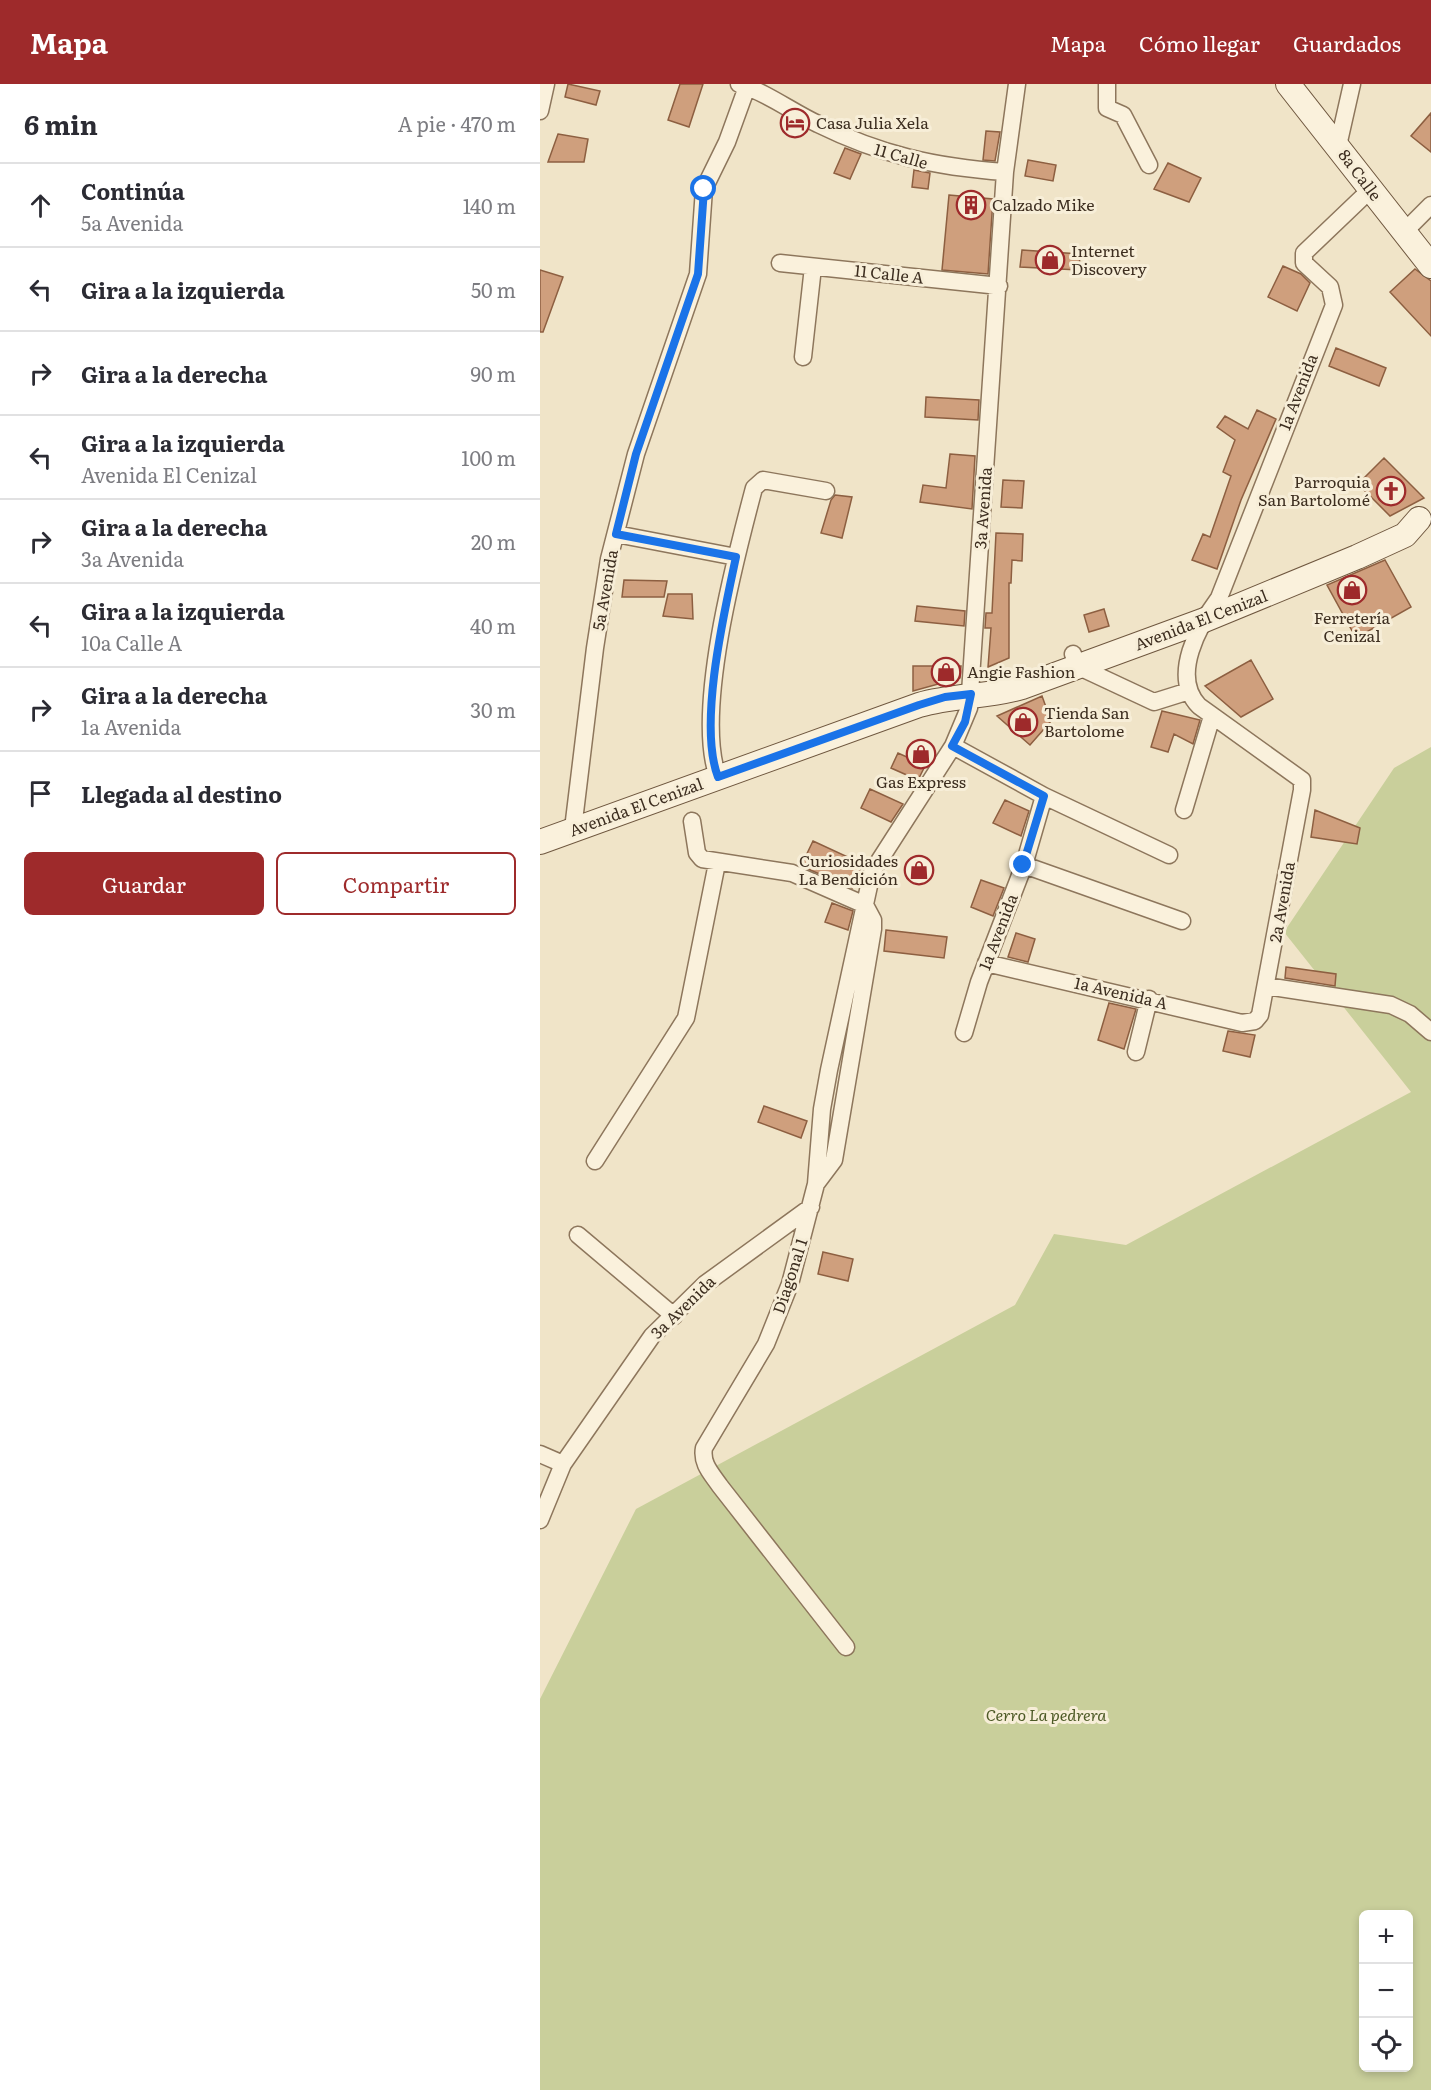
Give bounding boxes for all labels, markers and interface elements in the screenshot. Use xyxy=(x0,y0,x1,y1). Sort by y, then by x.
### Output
text: Mapa xyxy=(30,21,108,63)
text: Mapa xyxy=(1050,27,1106,58)
text: Cómo llegar xyxy=(1139,27,1260,58)
text: Guardados xyxy=(1293,27,1401,58)
text: 6 min xyxy=(24,104,98,143)
hotel icon: Casa Julia Xela xyxy=(779,107,811,139)
text: A pie · 470 m xyxy=(398,108,516,138)
place label: Casa Julia Xela xyxy=(816,110,929,134)
street label: 11 Calle xyxy=(872,136,931,174)
street label: 8a Calle xyxy=(1333,144,1388,205)
text: Continúa xyxy=(81,174,185,207)
route start xyxy=(690,175,716,201)
icon: ahead xyxy=(24,189,57,222)
building icon: Calzado Mike xyxy=(955,189,987,221)
text: 140 m xyxy=(463,190,516,220)
place label: Calzado Mike xyxy=(992,192,1095,216)
text: 5a Avenida xyxy=(81,207,183,237)
place label: Internet Discovery xyxy=(1071,238,1148,280)
shop icon: Internet Discovery xyxy=(1034,244,1066,276)
street label: 11 Calle A xyxy=(853,257,925,289)
icon: left xyxy=(24,273,57,306)
text: Gira a la izquierda xyxy=(81,273,285,306)
text: 50 m xyxy=(471,274,516,304)
street label: 1a Avenida xyxy=(1271,350,1323,433)
icon: right xyxy=(24,357,57,390)
text: Gira a la derecha xyxy=(81,357,268,390)
text: 90 m xyxy=(471,358,516,388)
text: Gira a la izquierda xyxy=(81,426,285,459)
icon: left xyxy=(24,441,57,474)
text: 100 m xyxy=(461,442,516,472)
text: Avenida El Cenizal xyxy=(81,459,257,489)
street label: 3a Avenida xyxy=(967,466,997,550)
place label: Parroquia San Bartolomé xyxy=(1258,469,1370,511)
church icon: Parroquia San Bartolomé xyxy=(1375,475,1407,507)
text: Gira a la derecha xyxy=(81,510,268,543)
icon: right xyxy=(24,525,57,558)
text: 20 m xyxy=(471,526,516,556)
text: 3a Avenida xyxy=(81,543,184,573)
street label: 5a Avenida xyxy=(585,547,623,632)
shop icon: Ferretería Cenizal xyxy=(1336,574,1368,606)
street label: Avenida El Cenizal xyxy=(1131,583,1271,655)
text: Gira a la izquierda xyxy=(81,594,285,627)
place label: Ferretería Cenizal xyxy=(1314,605,1391,647)
icon: left xyxy=(24,609,57,642)
text: 40 m xyxy=(470,610,516,640)
text: 10a Calle A xyxy=(81,627,182,657)
shop icon: Angie Fashion xyxy=(930,656,962,688)
place label: Angie Fashion xyxy=(967,659,1076,683)
text: Gira a la derecha xyxy=(81,678,268,711)
icon: right xyxy=(24,693,57,726)
text: 30 m xyxy=(470,694,516,724)
place label: Tienda San Bartolome xyxy=(1044,700,1130,742)
shop icon: Tienda San Bartolome xyxy=(1007,706,1039,738)
text: 1a Avenida xyxy=(81,711,181,741)
shop icon: Gas Express xyxy=(905,738,937,770)
place label: Gas Express xyxy=(876,769,966,793)
street label: Avenida El Cenizal xyxy=(565,771,706,841)
icon: arrive xyxy=(24,777,57,810)
text: Llegada al destino xyxy=(81,777,282,810)
place label: Curiosidades La Bendición xyxy=(799,848,898,890)
route end xyxy=(1009,851,1035,877)
button: Guardar xyxy=(24,852,264,915)
button: Compartir xyxy=(276,852,516,915)
shop icon: Curiosidades La Bendición xyxy=(903,854,935,886)
street label: 2a Avenida xyxy=(1262,859,1300,944)
street label: 1a Avenida xyxy=(971,890,1023,973)
street label: 1a Avenida A xyxy=(1072,970,1171,1014)
street label: Diagonal 1 xyxy=(766,1234,813,1317)
street label: 3a Avenida xyxy=(644,1269,721,1344)
park label: Cerro La pedrera xyxy=(986,1702,1107,1726)
map controls xyxy=(1359,1910,1413,2072)
button: + xyxy=(1359,1910,1413,1964)
button: − xyxy=(1359,1964,1413,2018)
button: locate xyxy=(1359,2018,1413,2072)

